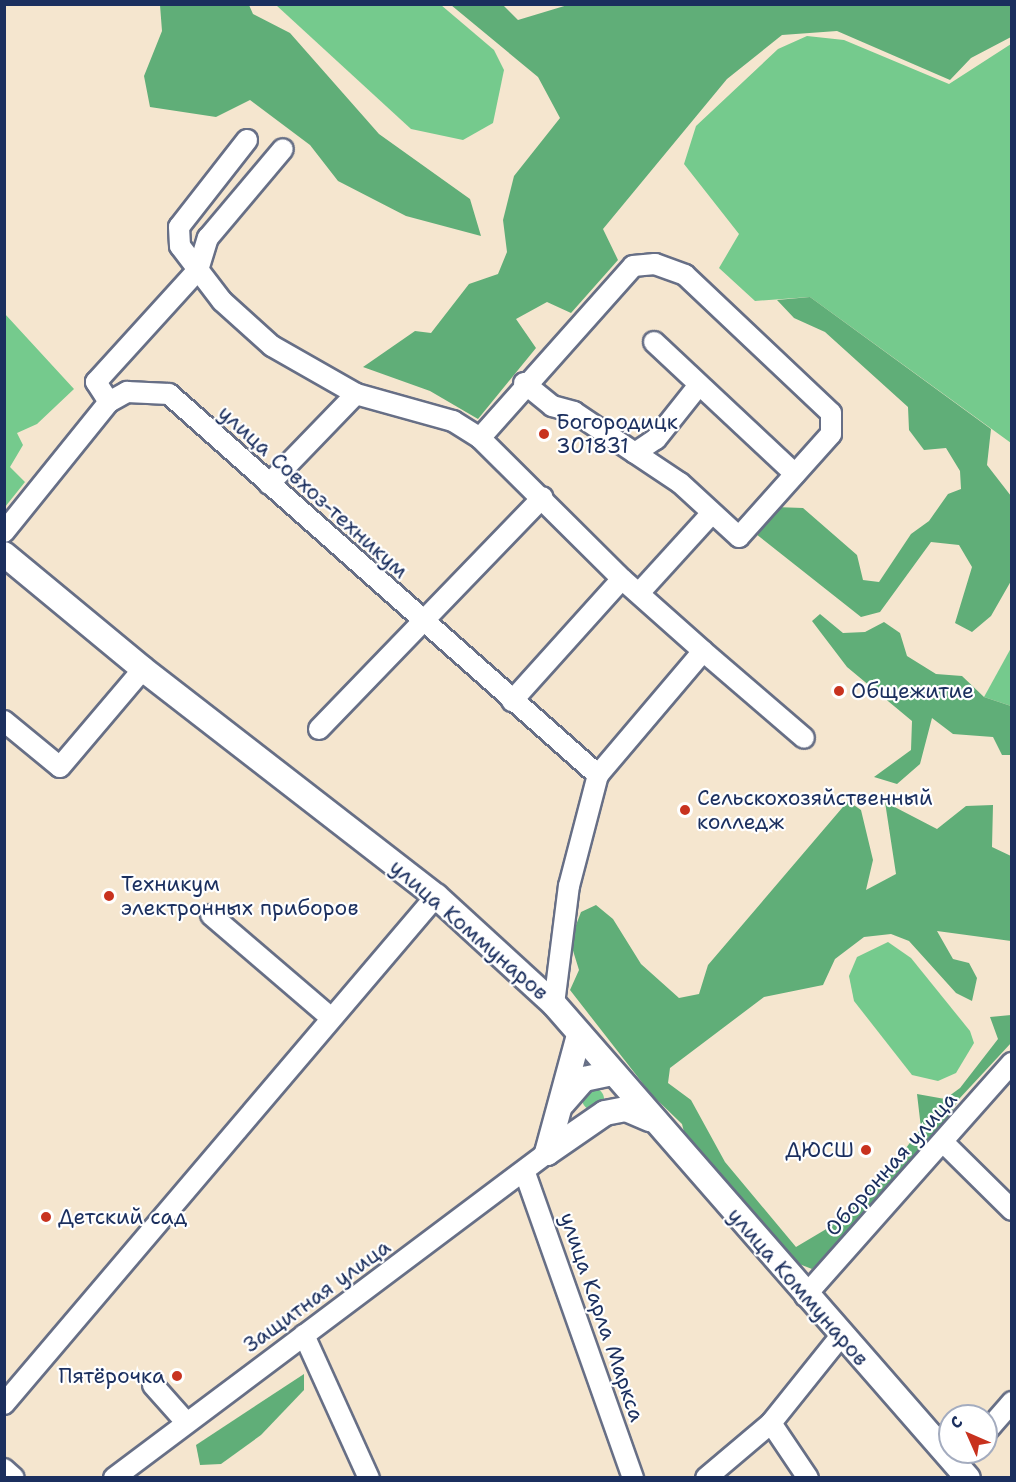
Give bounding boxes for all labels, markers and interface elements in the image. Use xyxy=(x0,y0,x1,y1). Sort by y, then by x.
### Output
street label: улица Совхоз-техникум xyxy=(213,400,413,584)
place label: Богородицк 301831 xyxy=(556,409,678,459)
marker: Богородицк 301831 xyxy=(537,427,551,441)
place label: Общежитие xyxy=(851,678,974,704)
marker: Общежитие xyxy=(832,684,846,698)
place label: Сельскохозяйственный колледж xyxy=(697,785,933,835)
marker: Сельскохозяйственный колледж xyxy=(678,803,692,817)
street label: улица Коммунаров xyxy=(385,854,553,1006)
place label: Техникум электронных приборов xyxy=(121,871,359,921)
marker: Техникум электронных приборов xyxy=(102,889,116,903)
street label: Оборонная улица xyxy=(820,1087,962,1241)
place label: ДЮСШ xyxy=(785,1137,854,1163)
marker: ДЮСШ xyxy=(859,1143,873,1157)
street label: улица Коммунаров xyxy=(722,1203,874,1371)
place label: Детский сад xyxy=(58,1204,187,1230)
street label: улица Карла Маркса xyxy=(554,1209,650,1425)
marker: Детский сад xyxy=(39,1210,53,1224)
street label: Защитная улица xyxy=(239,1234,395,1358)
place label: Пятёрочка xyxy=(59,1363,165,1389)
marker: Пятёрочка xyxy=(170,1369,184,1383)
north arrow xyxy=(938,1404,998,1464)
text: С xyxy=(945,1411,967,1433)

